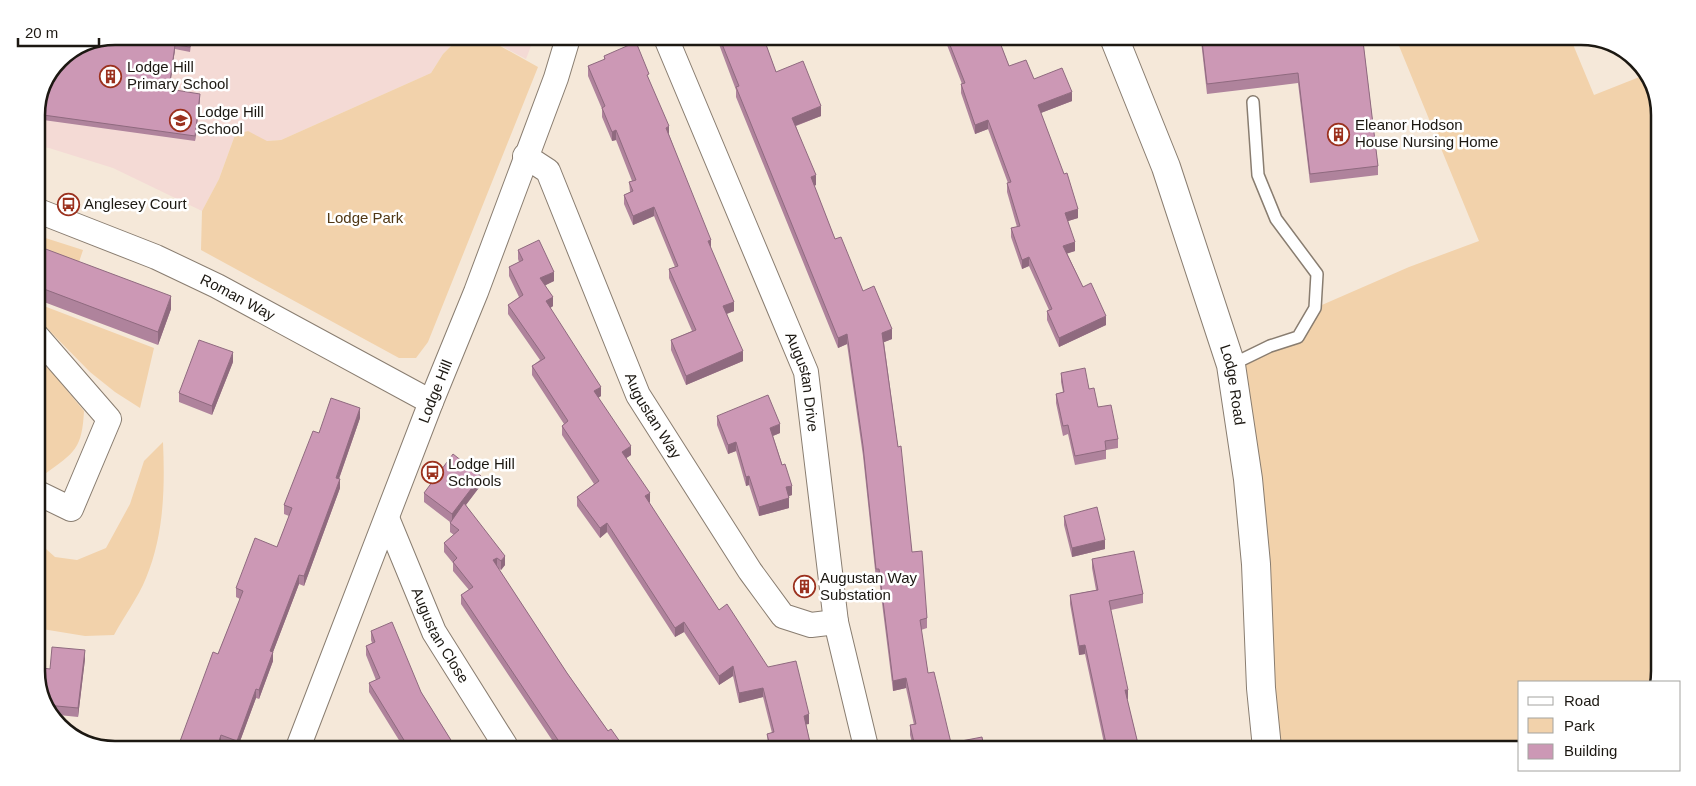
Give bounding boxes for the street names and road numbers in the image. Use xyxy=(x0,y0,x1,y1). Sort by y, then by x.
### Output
street label: Roman Way xyxy=(198,270,279,324)
street label: Augustan Drive xyxy=(782,329,822,433)
street label: Lodge Road xyxy=(1217,342,1249,426)
street label: Lodge Hill xyxy=(415,357,455,425)
street label: Augustan Way xyxy=(622,370,685,462)
street label: Augustan Close xyxy=(409,585,473,686)

